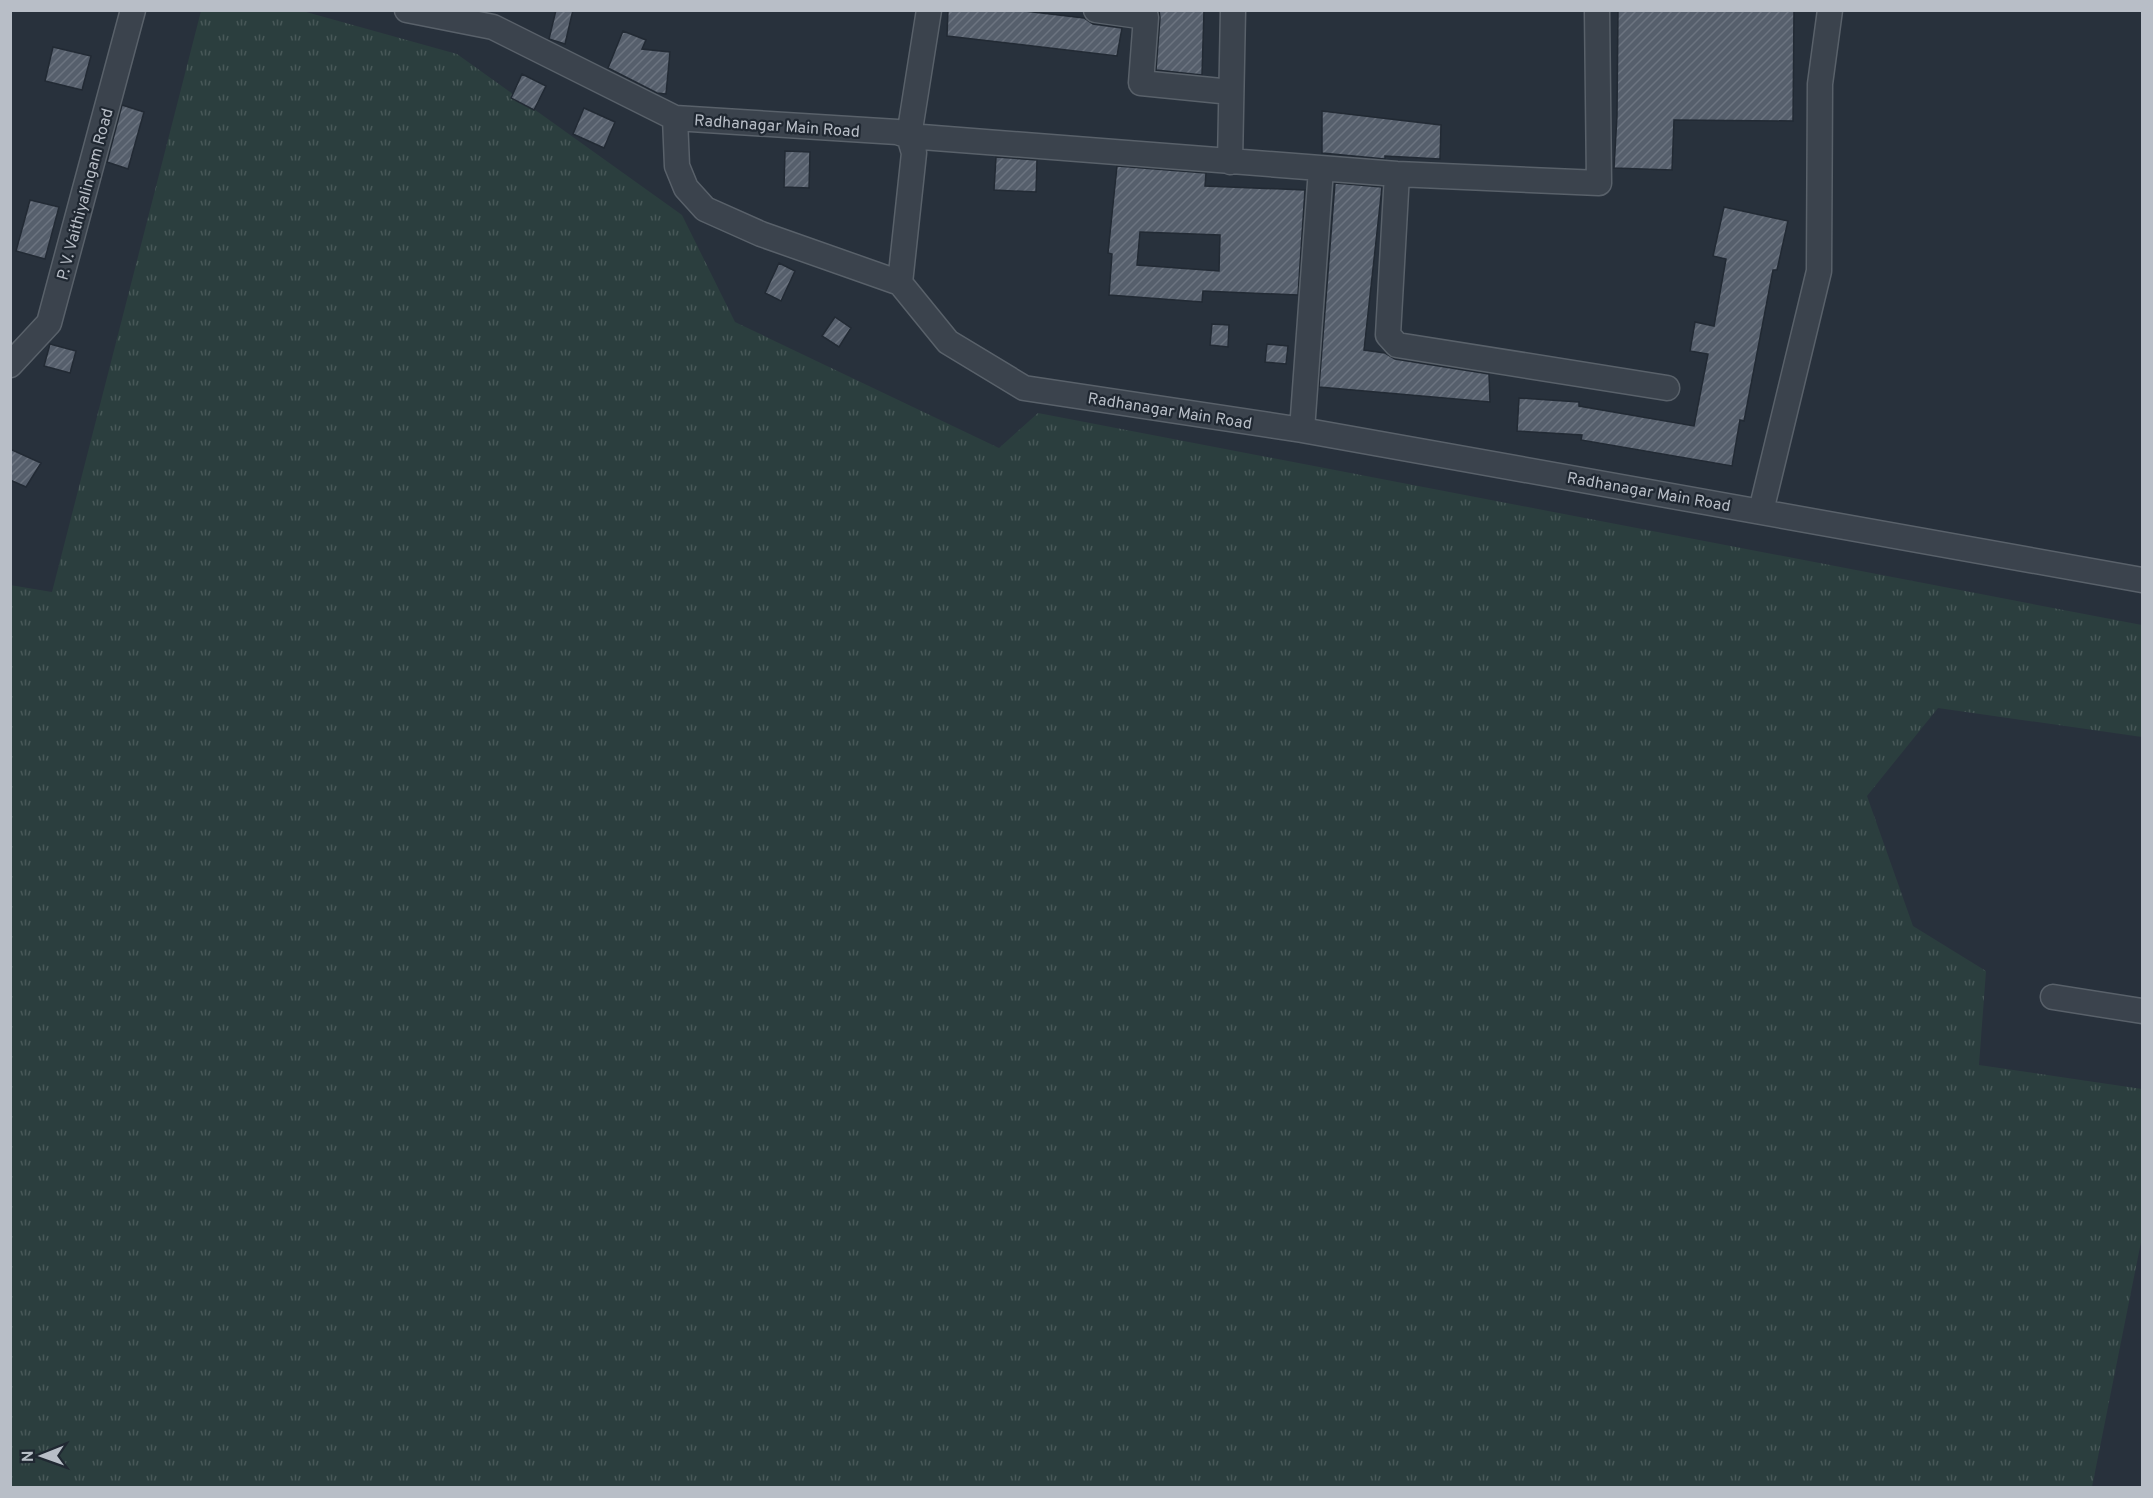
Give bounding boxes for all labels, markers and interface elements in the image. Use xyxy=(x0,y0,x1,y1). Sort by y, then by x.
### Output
street label: P. V. Vaithiyalingam Road xyxy=(53,106,119,283)
street label: Radhanagar Main Road xyxy=(693,111,860,143)
street label: Radhanagar Main Road xyxy=(1086,389,1253,435)
street label: Radhanagar Main Road xyxy=(1565,469,1732,517)
north arrow xyxy=(12,1426,72,1486)
text: N xyxy=(19,1450,39,1462)

